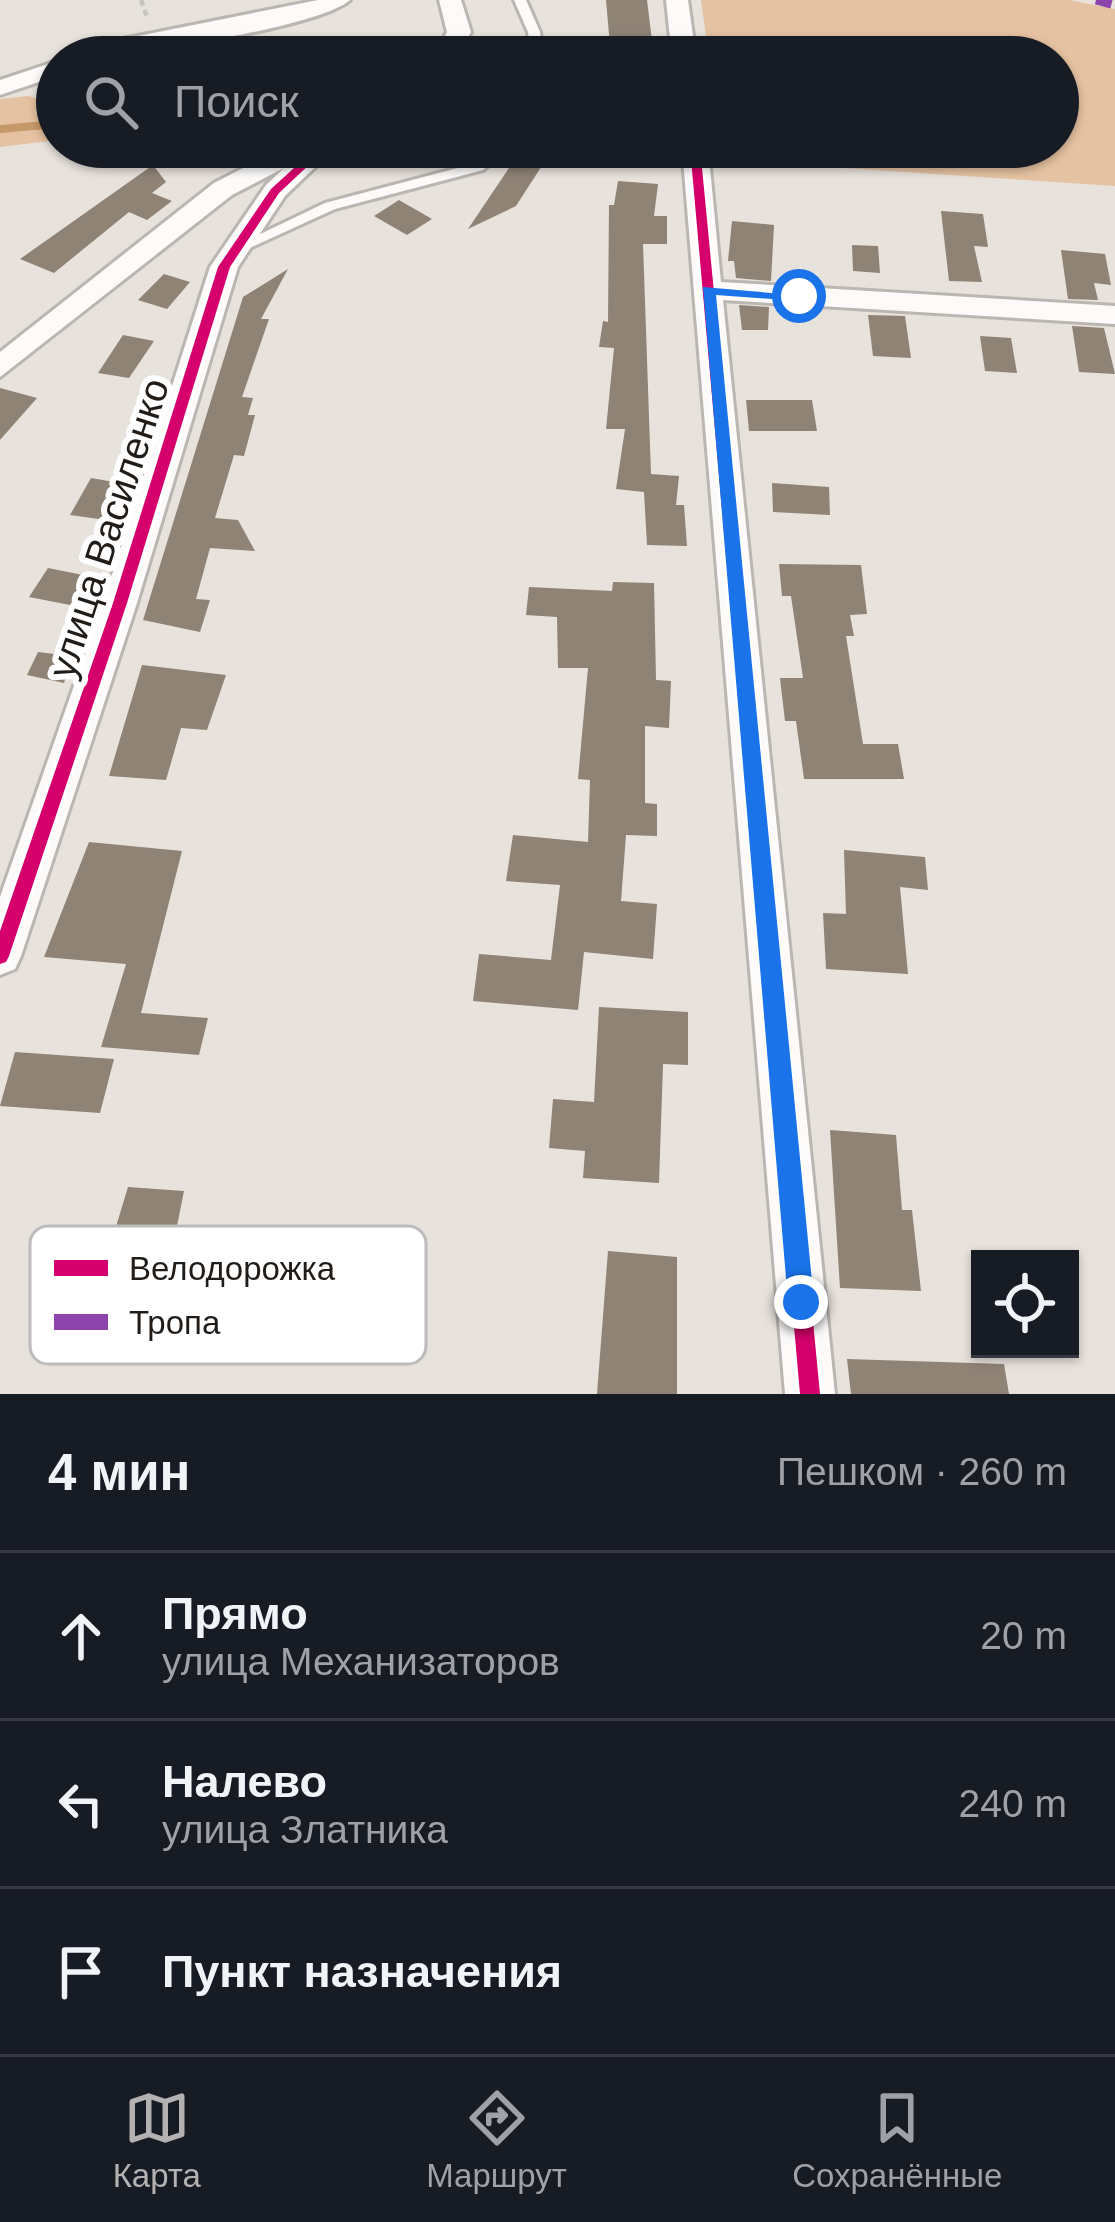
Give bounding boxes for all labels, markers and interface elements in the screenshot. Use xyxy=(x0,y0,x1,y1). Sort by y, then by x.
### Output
search box xyxy=(36,36,1079,168)
icon: search xyxy=(78,69,144,135)
text: Поиск xyxy=(174,76,299,127)
route start xyxy=(772,269,826,323)
street label: улица Василенко xyxy=(40,373,177,683)
legend xyxy=(30,1226,426,1364)
text: Велодорожка xyxy=(129,1250,336,1287)
map controls xyxy=(971,1250,1079,1358)
button: locate xyxy=(971,1250,1079,1358)
route end xyxy=(774,1275,828,1329)
text: Тропа xyxy=(129,1304,221,1341)
text: 4 мин xyxy=(48,1444,190,1501)
text: Пешком · 260 m xyxy=(777,1450,1067,1493)
text: Прямо xyxy=(162,1588,308,1639)
icon: ahead xyxy=(48,1603,114,1669)
text: 20 m xyxy=(980,1614,1067,1657)
text: улица Механизаторов xyxy=(162,1640,560,1683)
text: Налево xyxy=(162,1756,327,1807)
icon: left xyxy=(48,1771,114,1837)
text: 240 m xyxy=(959,1782,1067,1825)
text: улица Златника xyxy=(162,1808,448,1851)
icon: arrive xyxy=(48,1939,114,2005)
text: Пункт назначения xyxy=(162,1946,562,1997)
tab: Карта xyxy=(113,2085,201,2195)
tab: Маршрут xyxy=(426,2085,567,2195)
tab: Сохранённые xyxy=(792,2085,1002,2195)

